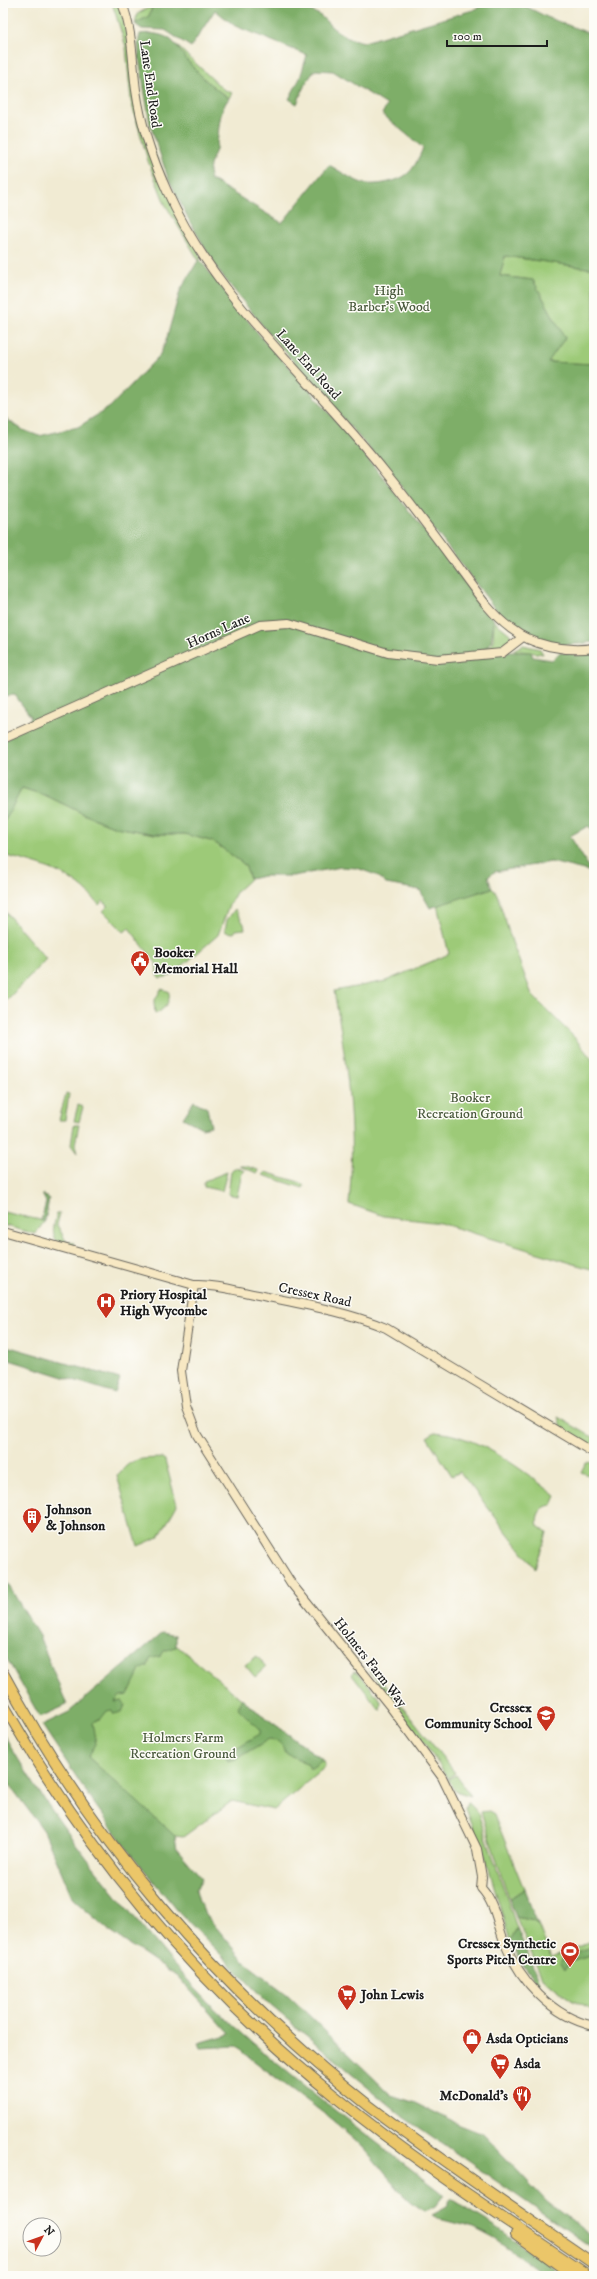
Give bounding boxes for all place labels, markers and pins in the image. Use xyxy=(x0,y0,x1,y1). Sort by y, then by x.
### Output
place label: Booker Memorial Hall xyxy=(154,944,239,978)
public building icon: Booker Memorial Hall xyxy=(129,949,151,977)
place label: Priory Hospital High Wycombe xyxy=(120,1286,208,1320)
hospital icon: Priory Hospital High Wycombe xyxy=(95,1291,117,1319)
place label: Johnson & Johnson xyxy=(44,1501,106,1535)
building icon: Johnson & Johnson xyxy=(21,1506,43,1534)
place label: Cressex Community School xyxy=(425,1699,533,1733)
school or university icon: Cressex Community School xyxy=(535,1704,557,1732)
place label: Cressex Synthetic Sports Pitch Centre xyxy=(447,1935,556,1969)
sports icon: Cressex Synthetic Sports Pitch Centre xyxy=(559,1940,581,1968)
supermarket icon: John Lewis xyxy=(336,1983,358,2011)
place label: John Lewis xyxy=(359,1986,424,2004)
shop icon: Asda Opticians xyxy=(461,2027,483,2055)
place label: Asda Opticians xyxy=(485,2030,568,2048)
supermarket icon: Asda xyxy=(489,2052,511,2080)
place label: Asda xyxy=(513,2055,542,2073)
restaurant icon: McDonald's xyxy=(511,2084,533,2112)
place label: McDonald's xyxy=(440,2087,508,2105)

